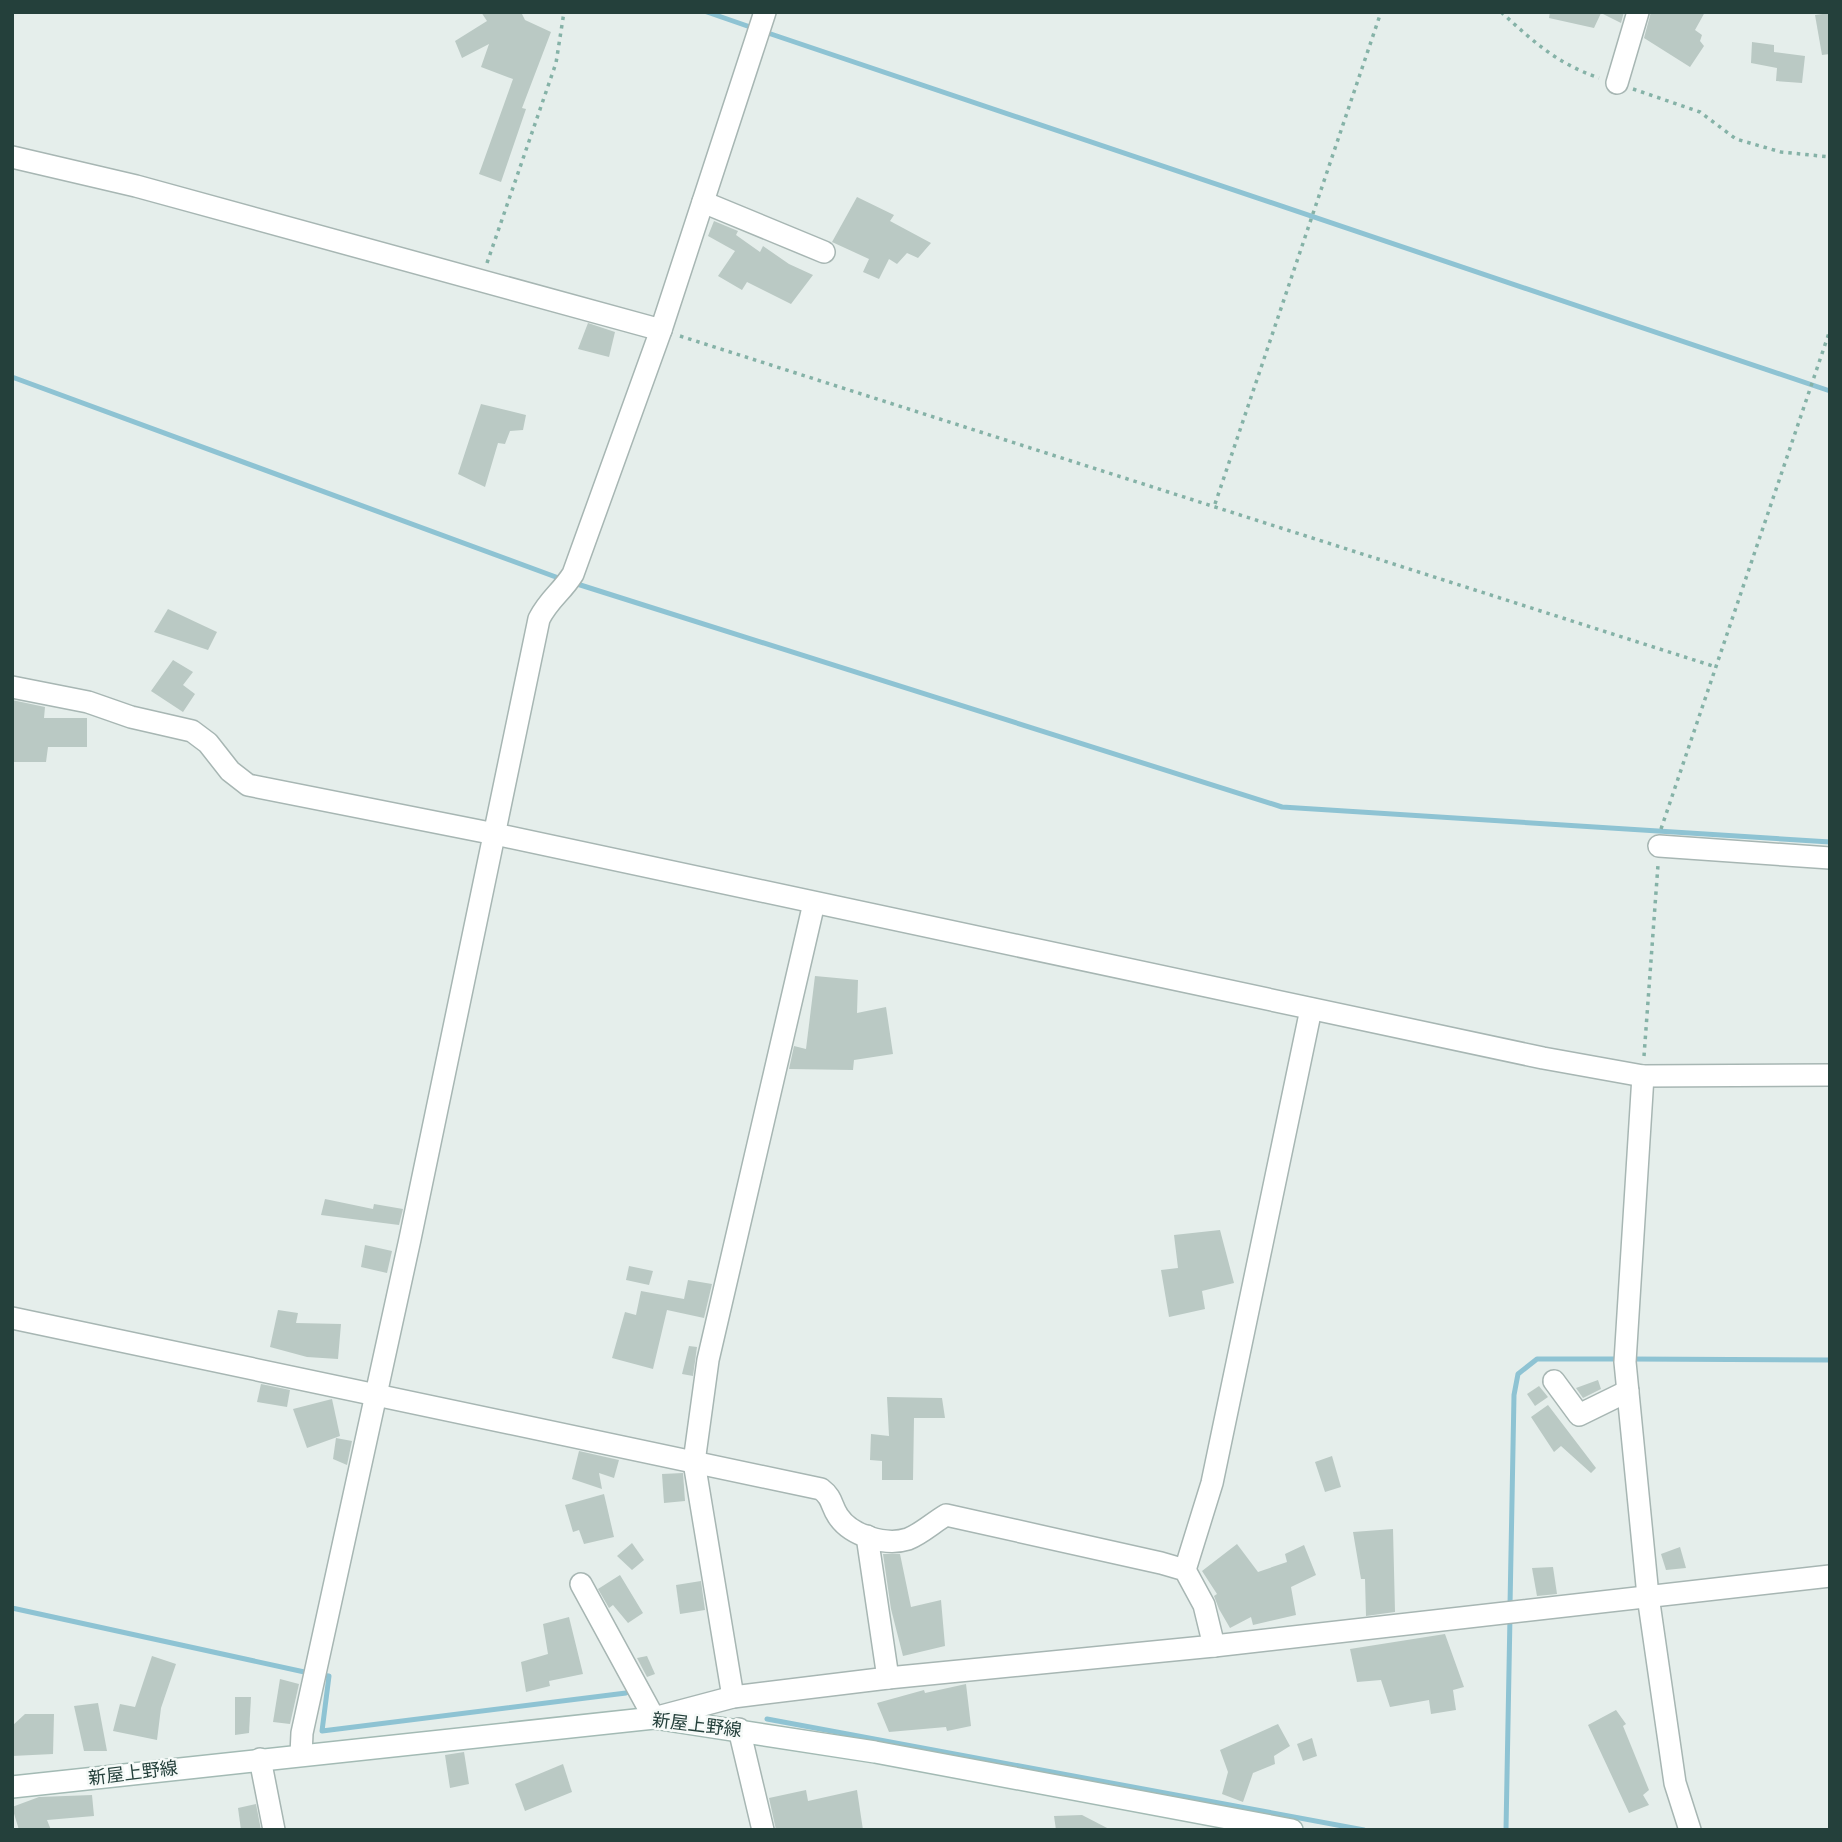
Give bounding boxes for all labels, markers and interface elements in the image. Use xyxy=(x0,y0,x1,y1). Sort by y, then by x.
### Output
street label: 新屋上野線 xyxy=(651,1709,743,1740)
street label: 新屋上野線 xyxy=(87,1757,179,1788)

